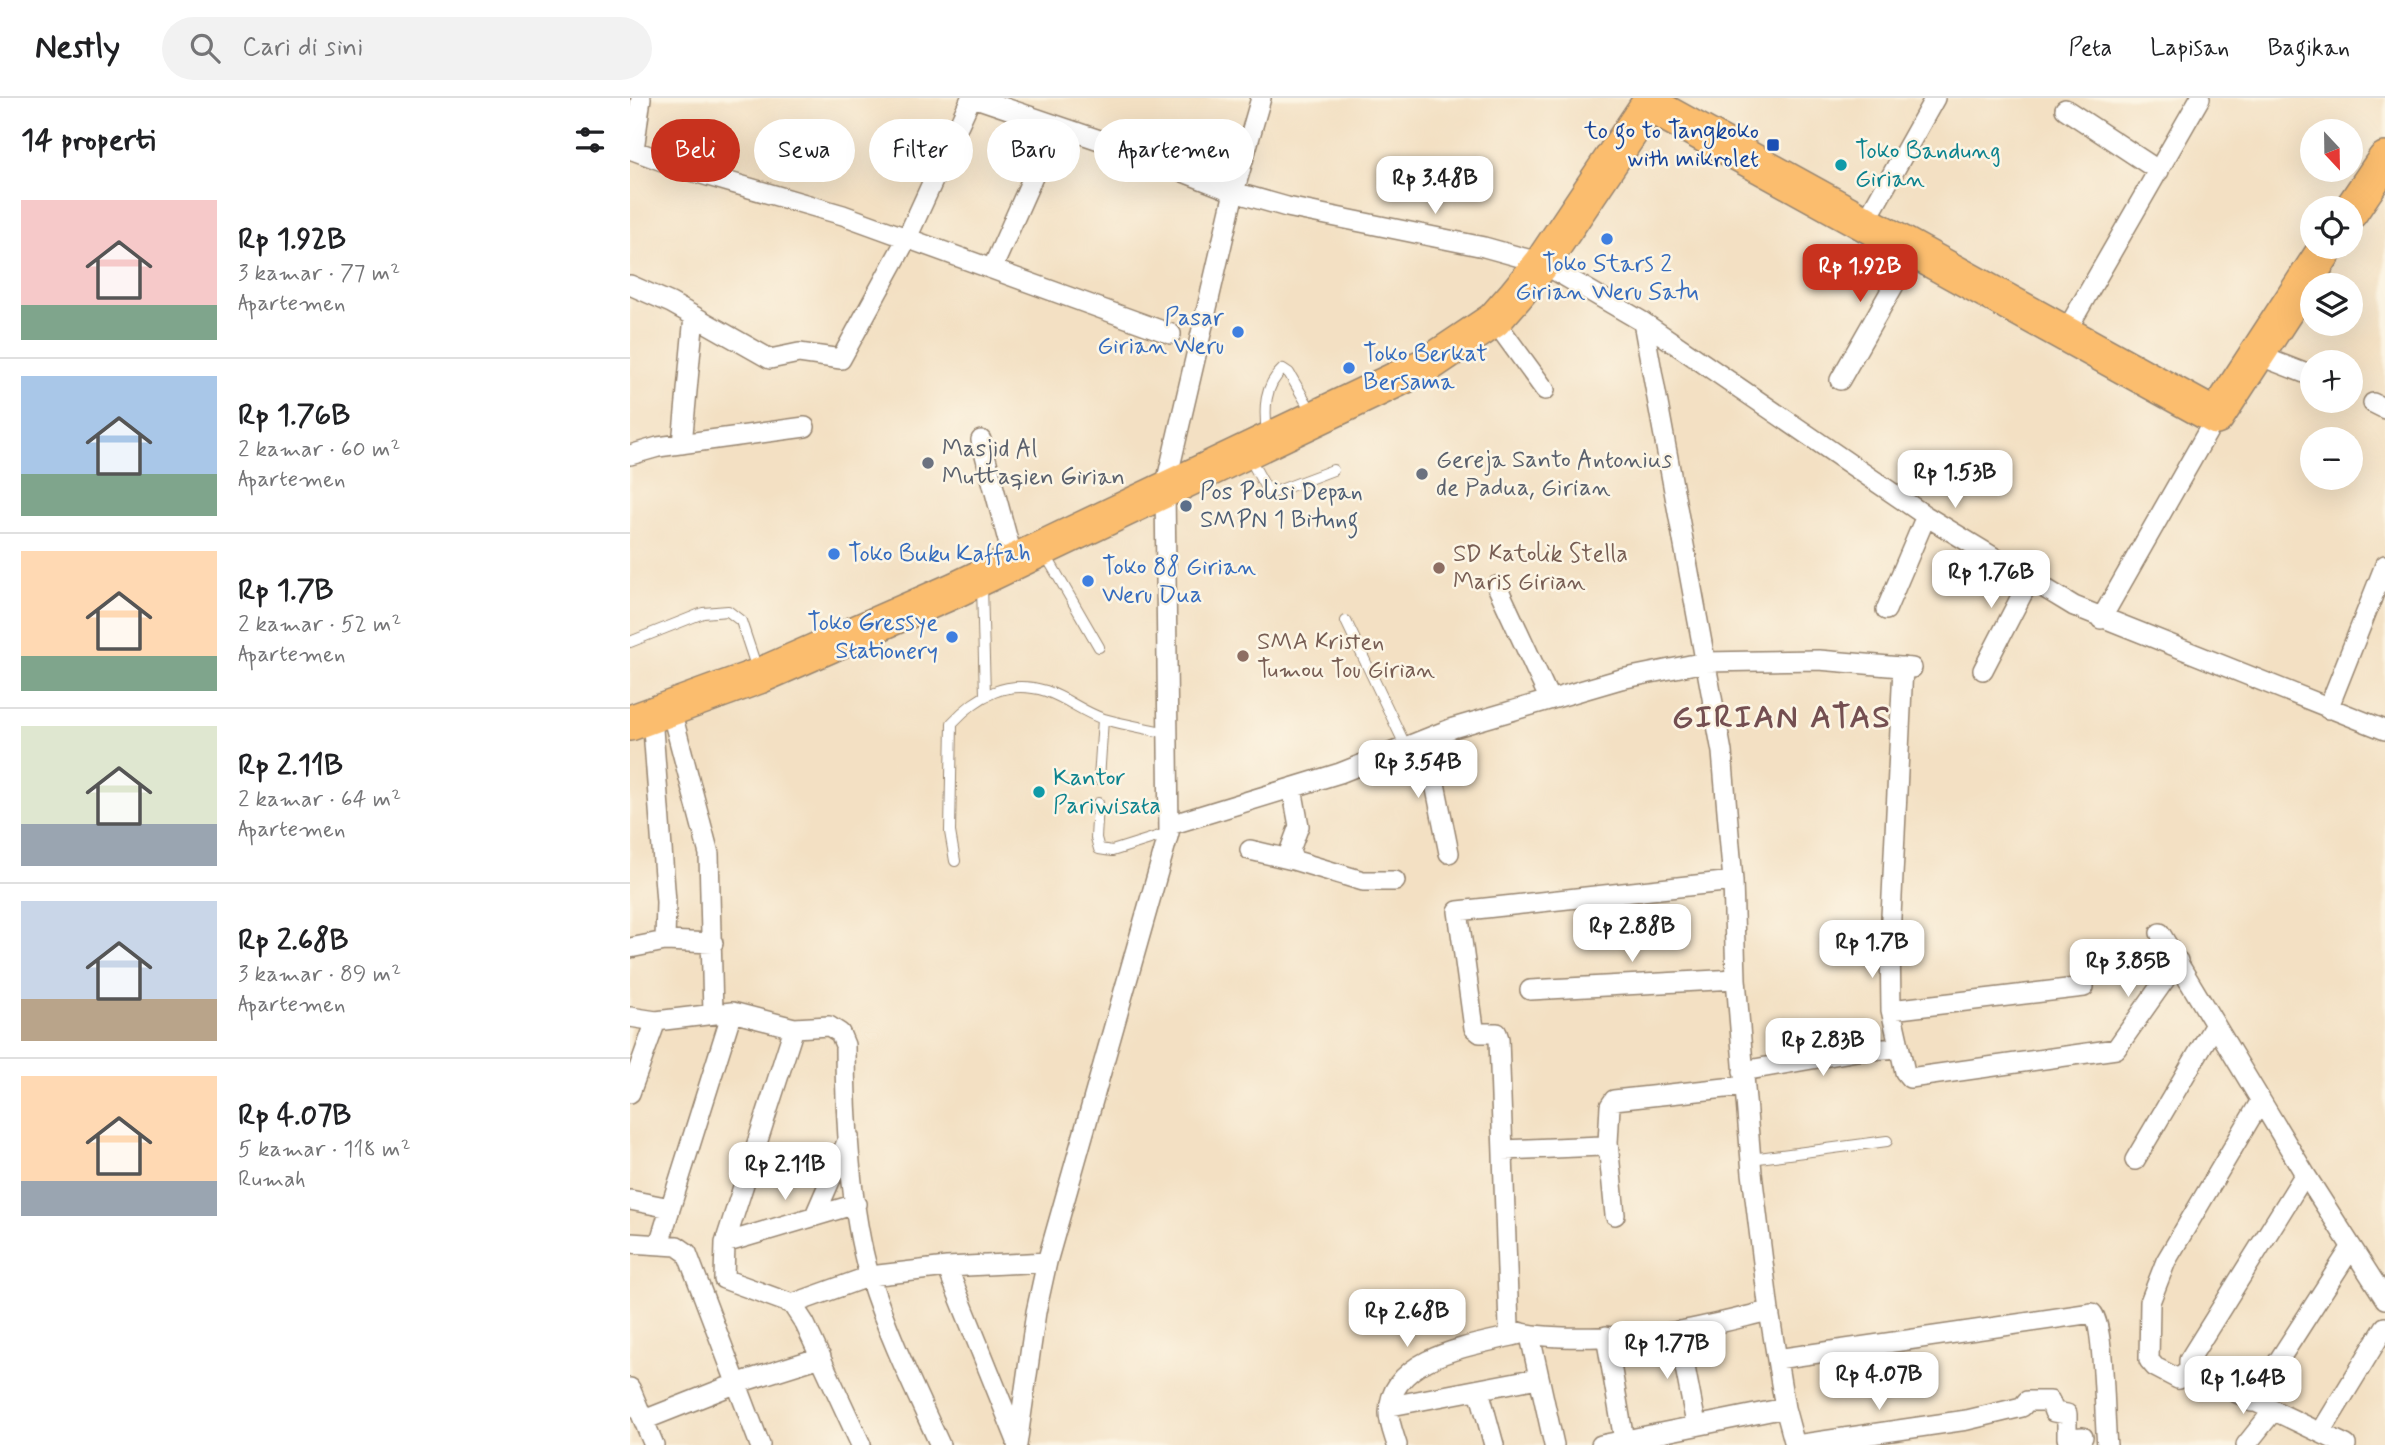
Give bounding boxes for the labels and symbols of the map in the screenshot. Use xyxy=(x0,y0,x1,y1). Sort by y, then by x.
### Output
place label: to go to Tangkoko with mikrolet xyxy=(1583,116,1759,175)
north arrow xyxy=(2300,119,2362,182)
place label: Toko Bandung Girian xyxy=(1855,136,2001,195)
marker: to go to Tangkoko with mikrolet xyxy=(1765,137,1781,153)
pin: Rp 3.48B xyxy=(1363,156,1507,216)
marker: Toko Bandung Girian xyxy=(1833,157,1849,173)
marker: Toko Stars 2 Girian Weru Satu xyxy=(1599,231,1615,247)
pin: Rp 1.92B xyxy=(1788,244,1932,304)
place label: Toko Stars 2 Girian Weru Satu xyxy=(1515,249,1699,308)
place label: Pasar Girian Weru xyxy=(1097,303,1225,362)
marker: Pasar Girian Weru xyxy=(1230,324,1246,340)
place label: Toko Berkat Bersama xyxy=(1363,339,1488,398)
marker: Toko Berkat Bersama xyxy=(1341,360,1357,376)
place label: Masjid Al Muttaqien Girian xyxy=(942,434,1125,493)
place label: Gereja Santo Antonius de Padua, Girian xyxy=(1436,445,1673,504)
pin: Rp 1.53B xyxy=(1883,450,2027,510)
marker: Masjid Al Muttaqien Girian xyxy=(920,455,936,471)
marker: Gereja Santo Antonius de Padua, Girian xyxy=(1414,466,1430,482)
place label: Pos Polisi Depan SMPN 1 Bitung xyxy=(1200,477,1363,539)
marker: Pos Polisi Depan SMPN 1 Bitung xyxy=(1178,498,1194,514)
place label: Toko Buku Kaffah xyxy=(848,539,1031,570)
place label: SD Katolik Stella Maris Girian xyxy=(1453,539,1628,598)
marker: Toko Buku Kaffah xyxy=(826,546,842,562)
pin: Rp 1.76B xyxy=(1919,550,2063,610)
place label: Toko 88 Girian Weru Dua xyxy=(1102,552,1256,611)
marker: SD Katolik Stella Maris Girian xyxy=(1431,560,1447,576)
marker: Toko 88 Girian Weru Dua xyxy=(1080,573,1096,589)
place label: Toko Gressye Stationery xyxy=(807,608,938,667)
place label: SMA Kristen Tumou Tou Girian xyxy=(1257,627,1435,686)
marker: Toko Gressye Stationery xyxy=(944,629,960,645)
marker: SMA Kristen Tumou Tou Girian xyxy=(1235,648,1251,664)
district label: GIRIAN ATAS xyxy=(1672,697,1892,739)
pin: Rp 3.54B xyxy=(1346,740,1490,800)
place label: Kantor Pariwisata xyxy=(1053,763,1161,822)
marker: Kantor Pariwisata xyxy=(1031,784,1047,800)
pin: Rp 2.88B xyxy=(1560,904,1704,964)
pin: Rp 1.7B xyxy=(1807,920,1937,980)
pin: Rp 3.85B xyxy=(2056,940,2200,999)
pin: Rp 2.83B xyxy=(1751,1018,1895,1078)
pin: Rp 2.11B xyxy=(713,1142,857,1202)
pin: Rp 2.68B xyxy=(1335,1290,1479,1349)
pin: Rp 1.77B xyxy=(1595,1322,1739,1381)
pin: Rp 4.07B xyxy=(1807,1352,1951,1412)
pin: Rp 1.64B xyxy=(2171,1356,2315,1416)

